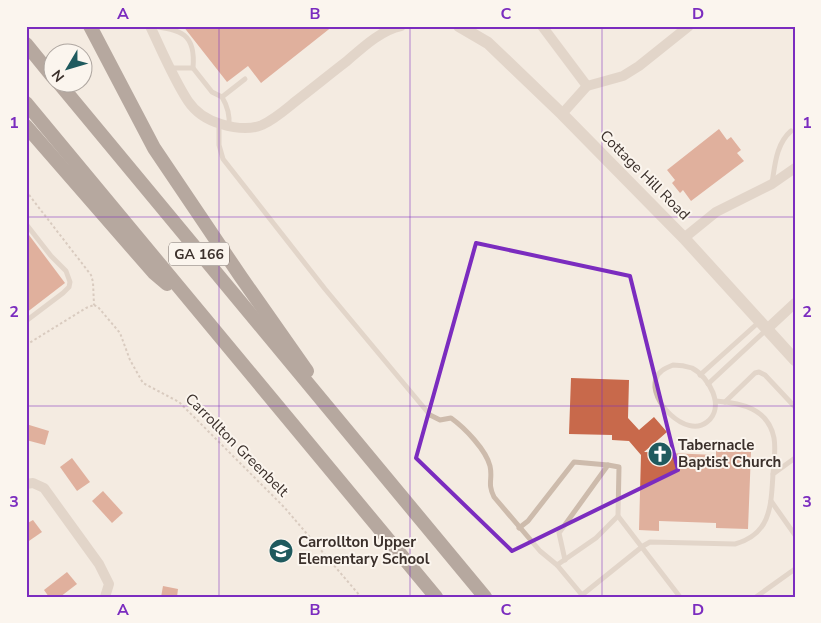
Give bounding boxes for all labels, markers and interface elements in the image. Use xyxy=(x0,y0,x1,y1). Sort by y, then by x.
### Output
text: A xyxy=(117,3,129,25)
text: B xyxy=(309,3,321,25)
text: C xyxy=(501,3,512,25)
text: D xyxy=(692,3,704,25)
north arrow xyxy=(42,42,92,92)
text: N xyxy=(47,66,69,86)
text: 1 xyxy=(9,112,19,134)
text: 1 xyxy=(802,112,812,134)
street label: Cottage Hill Road xyxy=(596,126,694,224)
road number: GA 166 xyxy=(169,242,229,266)
text: 2 xyxy=(9,301,19,323)
text: 2 xyxy=(802,301,812,323)
street label: Carrollton Greenbelt xyxy=(181,389,294,502)
place label: Tabernacle Baptist Church xyxy=(678,435,781,472)
church icon: Tabernacle Baptist Church xyxy=(647,441,673,467)
text: 3 xyxy=(9,491,19,513)
text: 3 xyxy=(802,491,812,513)
place label: Carrollton Upper Elementary School xyxy=(298,532,430,569)
school or university icon: Carrollton Upper Elementary School xyxy=(268,538,294,564)
text: A xyxy=(117,599,129,621)
text: B xyxy=(309,599,321,621)
text: C xyxy=(501,599,512,621)
text: D xyxy=(692,599,704,621)

